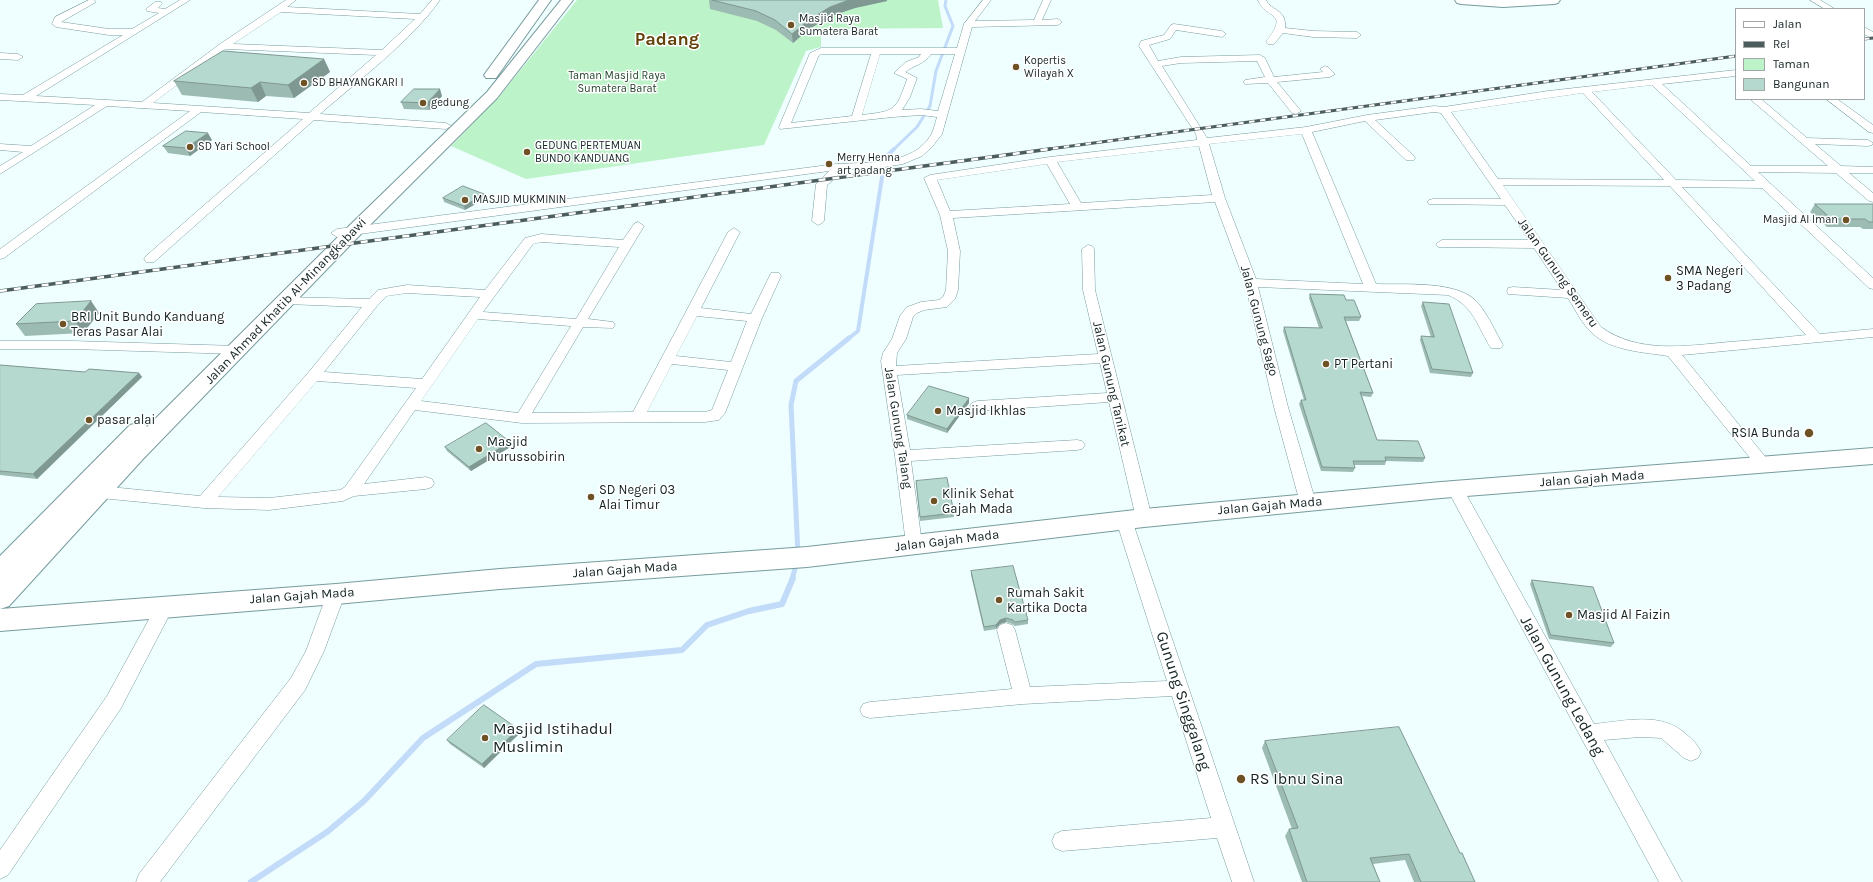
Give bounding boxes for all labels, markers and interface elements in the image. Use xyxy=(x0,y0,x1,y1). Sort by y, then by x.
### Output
legend xyxy=(1735,8,1865,100)
place label: Masjid Raya Sumatera Barat xyxy=(799,12,878,38)
text: Jalan xyxy=(1773,17,1802,31)
marker: Masjid Raya Sumatera Barat xyxy=(786,20,796,30)
district label: Padang xyxy=(635,29,699,51)
text: Rel xyxy=(1773,37,1790,51)
place label: Kopertis Wilayah X xyxy=(1024,54,1074,80)
text: Taman xyxy=(1773,57,1810,71)
marker: Kopertis Wilayah X xyxy=(1011,62,1021,72)
park label: Taman Masjid Raya Sumatera Barat xyxy=(568,69,666,95)
place label: SD BHAYANGKARI I xyxy=(312,76,403,90)
text: Bangunan xyxy=(1773,77,1829,91)
marker: SD BHAYANGKARI I xyxy=(299,78,309,88)
place label: gedung xyxy=(431,96,469,110)
marker: gedung xyxy=(418,98,428,108)
place label: GEDUNG PERTEMUAN BUNDO KANDUANG xyxy=(535,139,641,165)
place label: SD Yari School xyxy=(198,140,270,154)
marker: SD Yari School xyxy=(185,142,195,152)
marker: GEDUNG PERTEMUAN BUNDO KANDUANG xyxy=(522,147,532,157)
place label: Merry Henna art padang xyxy=(837,151,900,177)
marker: Merry Henna art padang xyxy=(824,159,834,169)
place label: MASJID MUKMININ xyxy=(473,193,566,207)
marker: MASJID MUKMININ xyxy=(460,195,470,205)
place label: Masjid Al Iman xyxy=(1763,213,1838,227)
street label: Jalan Ahmad Khatib Al-Minangkabawi xyxy=(202,215,370,387)
street label: Jalan Gunung Semeru xyxy=(1514,215,1602,331)
marker: Masjid Al Iman xyxy=(1841,215,1851,225)
place label: SMA Negeri 3 Padang xyxy=(1676,263,1744,294)
street label: Jalan Gunung Sago xyxy=(1237,264,1281,378)
marker: SMA Negeri 3 Padang xyxy=(1663,273,1673,283)
place label: BRI Unit Bundo Kanduang Teras Pasar Alai xyxy=(71,309,224,340)
marker: BRI Unit Bundo Kanduang Teras Pasar Alai xyxy=(58,319,68,329)
street label: Jalan Gunung Tanikat xyxy=(1089,320,1133,448)
place label: PT Pertani xyxy=(1334,356,1393,372)
marker: PT Pertani xyxy=(1321,359,1331,369)
street label: Jalan Gunung Talang xyxy=(881,366,915,490)
place label: Masjid Ikhlas xyxy=(946,403,1026,419)
marker: Masjid Ikhlas xyxy=(933,406,943,416)
place label: pasar alai xyxy=(97,412,155,428)
marker: pasar alai xyxy=(84,415,94,425)
place label: RSIA Bunda xyxy=(1731,425,1800,441)
marker: RSIA Bunda xyxy=(1803,427,1815,439)
place label: Masjid Nurussobirin xyxy=(487,434,565,465)
marker: Masjid Nurussobirin xyxy=(474,444,484,454)
street label: Jalan Gajah Mada xyxy=(1539,468,1645,490)
place label: SD Negeri 03 Alai Timur xyxy=(599,482,675,513)
place label: Klinik Sehat Gajah Mada xyxy=(942,486,1014,517)
marker: SD Negeri 03 Alai Timur xyxy=(586,492,596,502)
street label: Jalan Gajah Mada xyxy=(1217,494,1323,518)
marker: Klinik Sehat Gajah Mada xyxy=(929,496,939,506)
street label: Jalan Gajah Mada xyxy=(894,527,1000,555)
street label: Jalan Gajah Mada xyxy=(572,559,678,581)
street label: Jalan Gajah Mada xyxy=(249,585,355,607)
place label: Rumah Sakit Kartika Docta xyxy=(1007,585,1088,616)
marker: Rumah Sakit Kartika Docta xyxy=(994,595,1004,605)
place label: Masjid Al Faizin xyxy=(1577,607,1670,623)
marker: Masjid Al Faizin xyxy=(1564,610,1574,620)
street label: Jalan Gunung Ledang xyxy=(1516,613,1608,759)
street label: Gunung Singgalang xyxy=(1152,629,1214,773)
place label: Masjid Istihadul Muslimin xyxy=(493,719,613,757)
marker: Masjid Istihadul Muslimin xyxy=(480,733,490,743)
place label: RS Ibnu Sina xyxy=(1250,769,1343,789)
marker: RS Ibnu Sina xyxy=(1235,773,1247,785)

